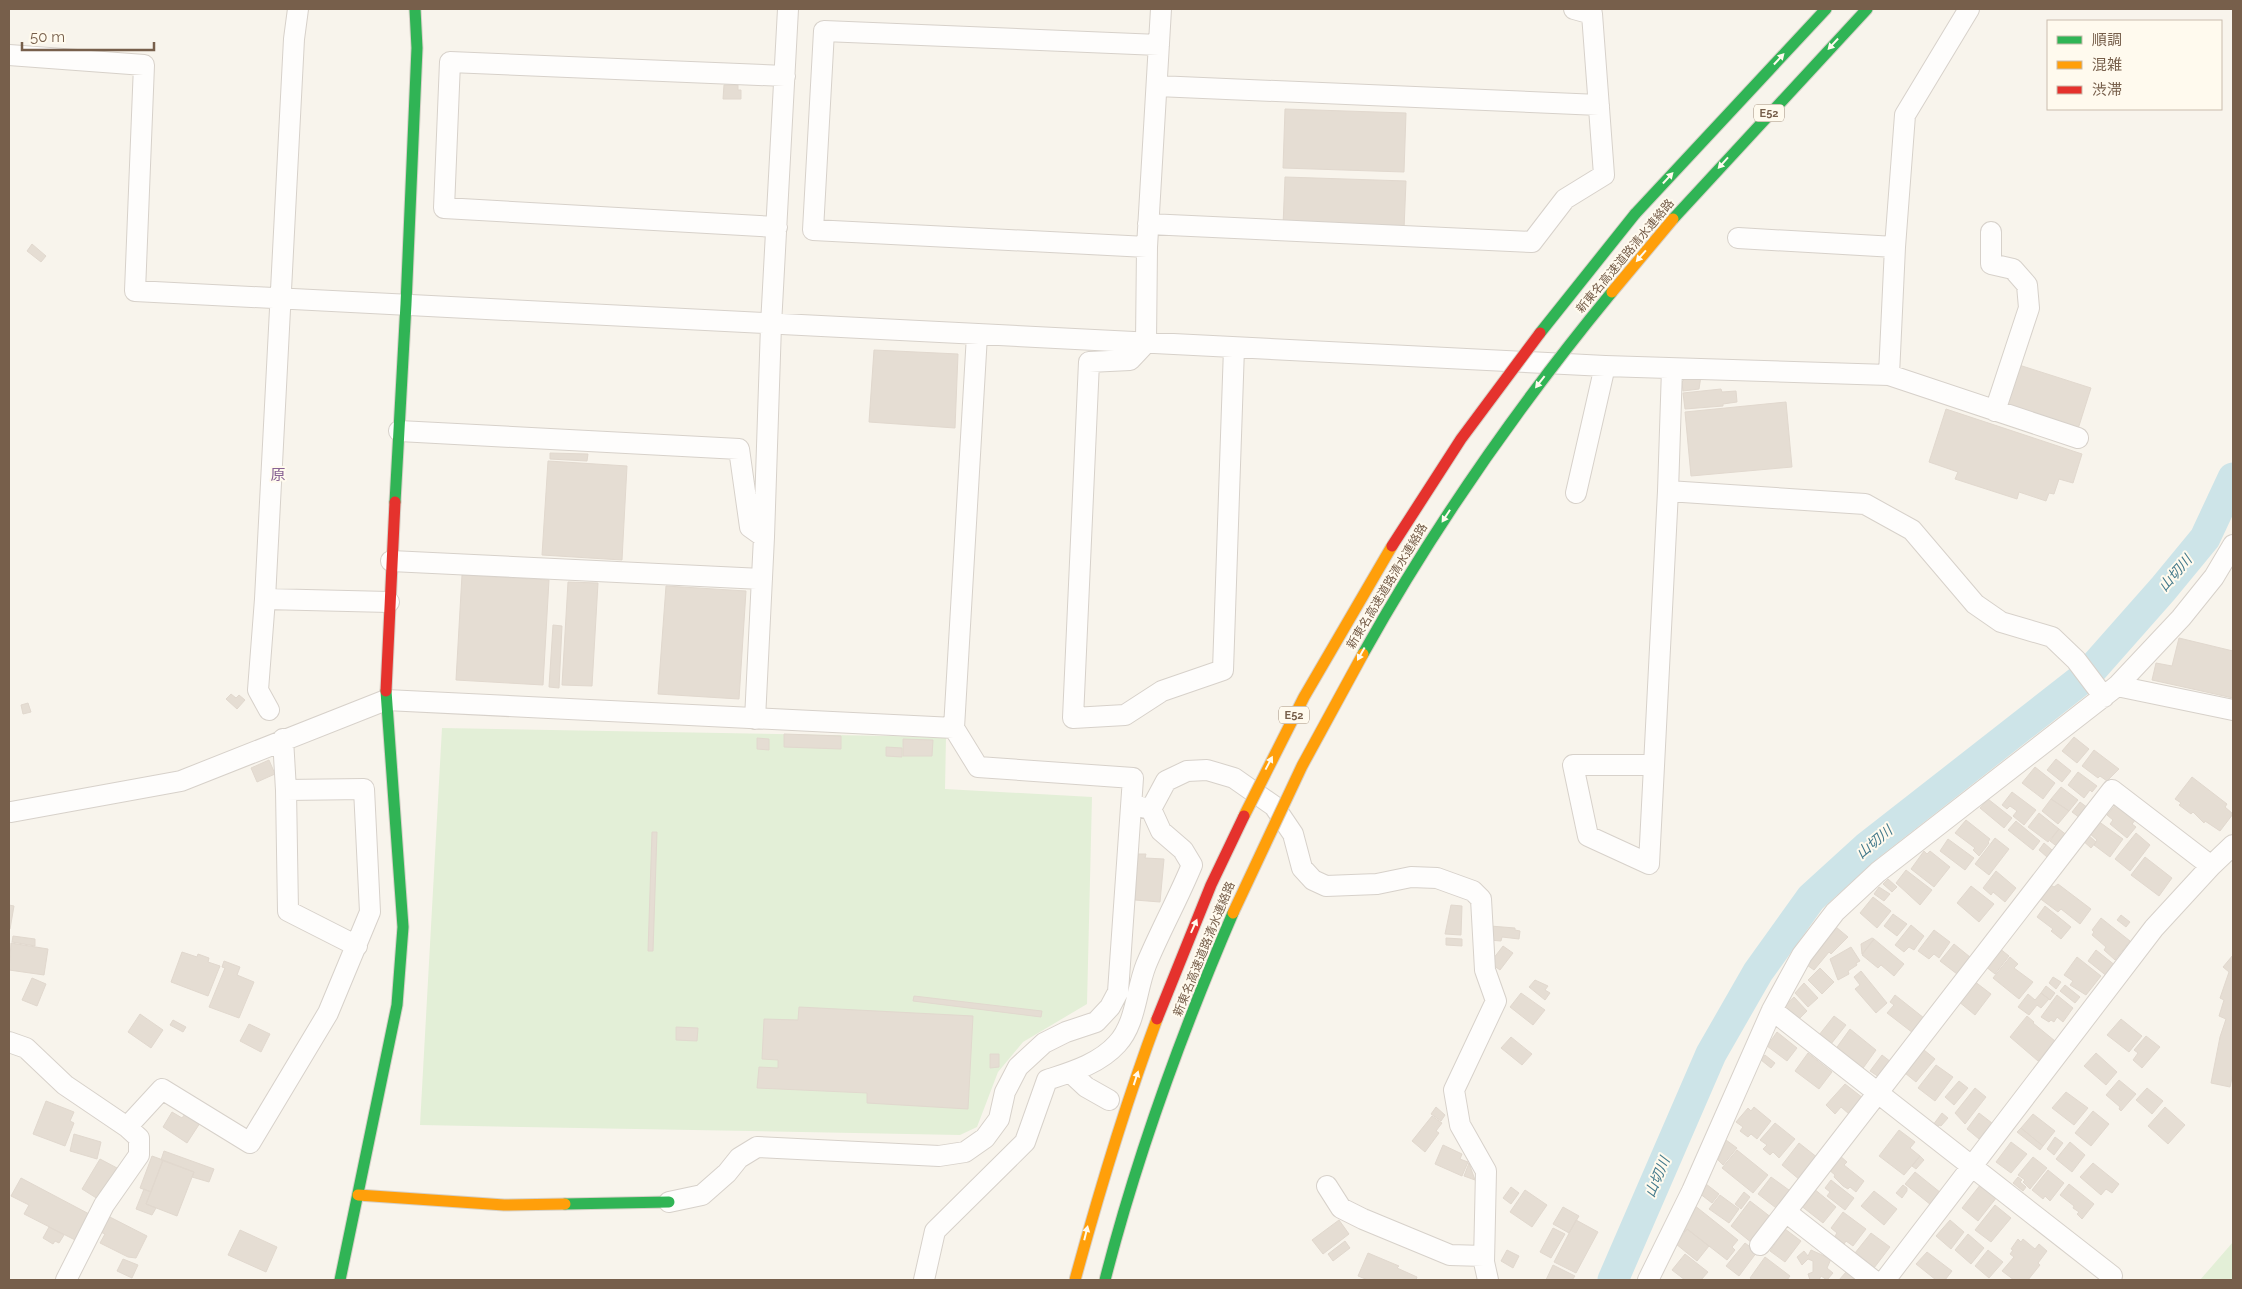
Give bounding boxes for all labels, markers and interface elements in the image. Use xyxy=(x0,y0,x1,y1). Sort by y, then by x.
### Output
scale bar xyxy=(22,20,155,52)
legend xyxy=(2047,20,2222,110)
text: 50 m xyxy=(30,28,65,46)
text: 順調 xyxy=(2092,31,2122,49)
one-way arrow xyxy=(1827,38,1839,50)
one-way arrow xyxy=(1773,53,1785,65)
text: 混雑 xyxy=(2092,56,2122,74)
text: 渋滞 xyxy=(2092,81,2122,99)
road number: E52 xyxy=(1754,105,1784,122)
one-way arrow xyxy=(1717,157,1729,169)
one-way arrow xyxy=(1662,172,1674,184)
street label: 新東名高速道路清水連絡路 xyxy=(1573,196,1677,316)
one-way arrow xyxy=(1635,249,1647,261)
one-way arrow xyxy=(1534,376,1545,389)
district label: 原 xyxy=(270,466,286,484)
one-way arrow xyxy=(1442,509,1451,522)
street label: 新東名高速道路清水連絡路 xyxy=(1344,521,1430,651)
water label: 山切川 xyxy=(2155,550,2196,594)
one-way arrow xyxy=(1357,647,1366,661)
road number: E52 xyxy=(1279,706,1309,724)
one-way arrow xyxy=(1265,756,1273,770)
water label: 山切川 xyxy=(1853,821,1897,862)
street label: 新東名高速道路清水連絡路 xyxy=(1171,880,1237,1018)
one-way arrow xyxy=(1190,919,1198,933)
one-way arrow xyxy=(1132,1070,1140,1085)
water label: 山切川 xyxy=(1641,1153,1673,1199)
one-way arrow xyxy=(1082,1225,1090,1240)

